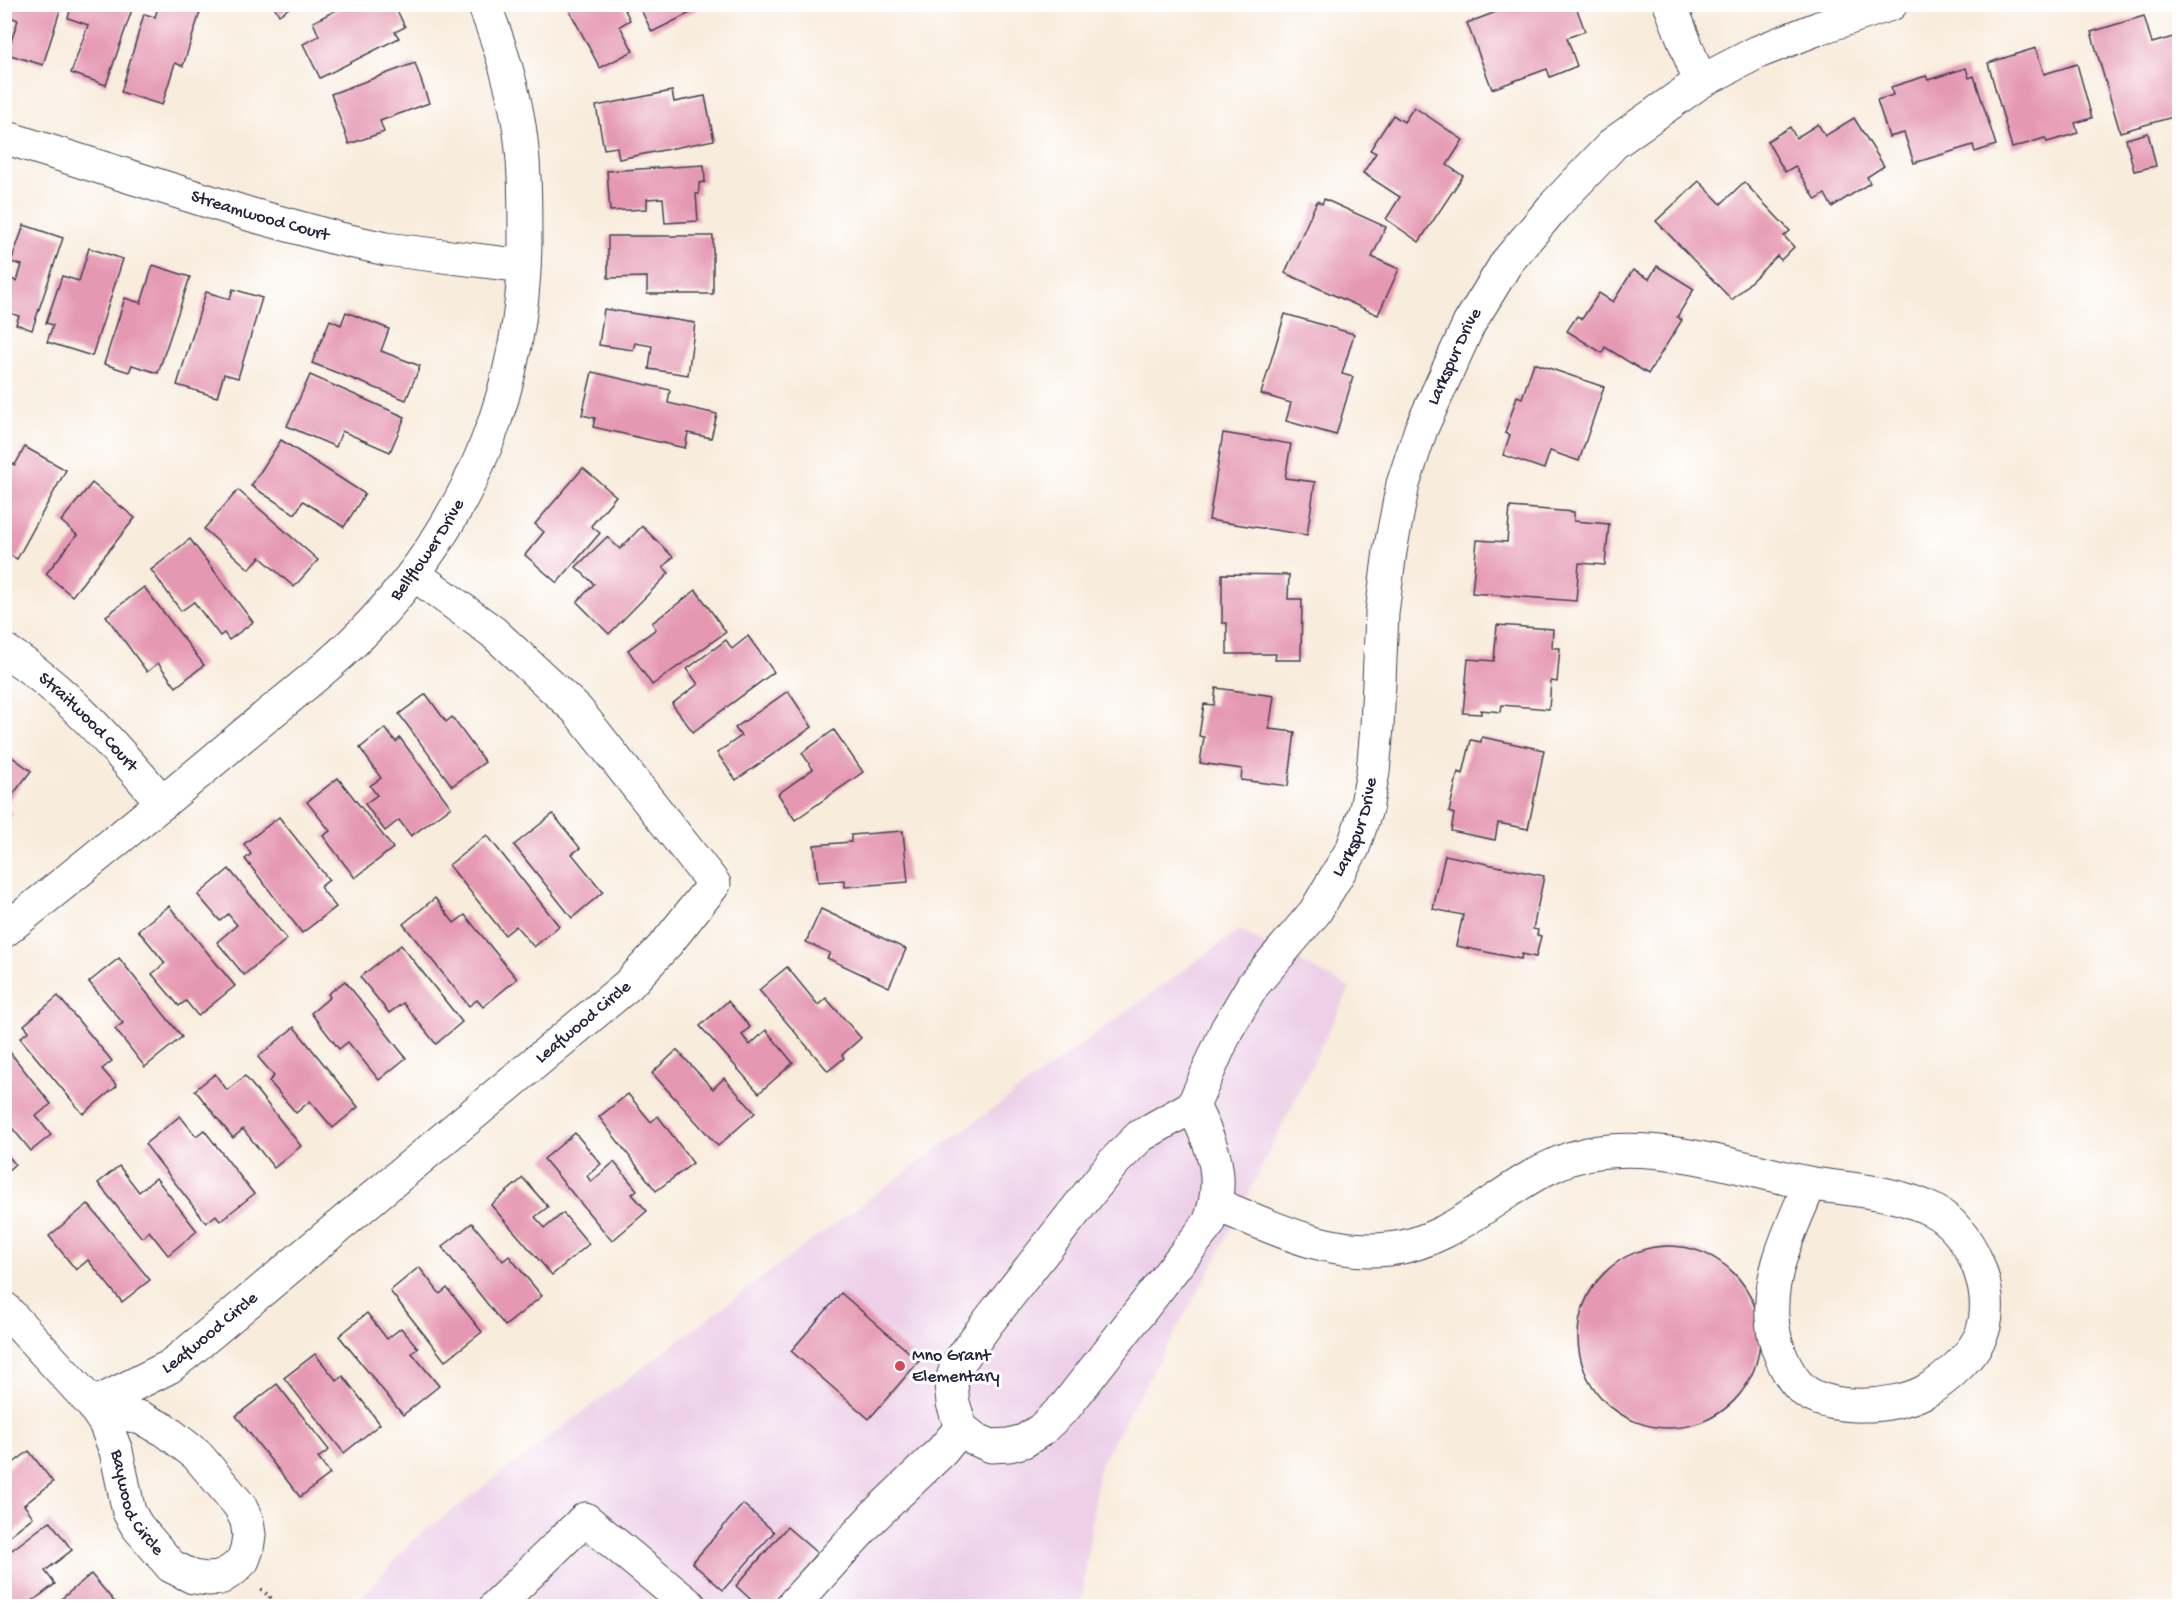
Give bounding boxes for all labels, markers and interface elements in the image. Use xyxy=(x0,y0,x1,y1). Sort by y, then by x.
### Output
street label: Streamwood Court xyxy=(188,186,333,247)
street label: Larkspur Drive xyxy=(1423,304,1487,409)
street label: Bellflower Drive xyxy=(385,495,470,606)
street label: Straitwood Court xyxy=(34,668,143,777)
street label: Larkspur Drive xyxy=(1328,775,1382,881)
street label: Leafwood Circle xyxy=(531,976,636,1068)
street label: Leafwood Circle xyxy=(159,1287,263,1379)
place label: Mno Grant Elementary xyxy=(912,1346,1000,1388)
marker: Mno Grant Elementary xyxy=(893,1359,907,1373)
street label: Baywood Circle xyxy=(105,1447,169,1560)

